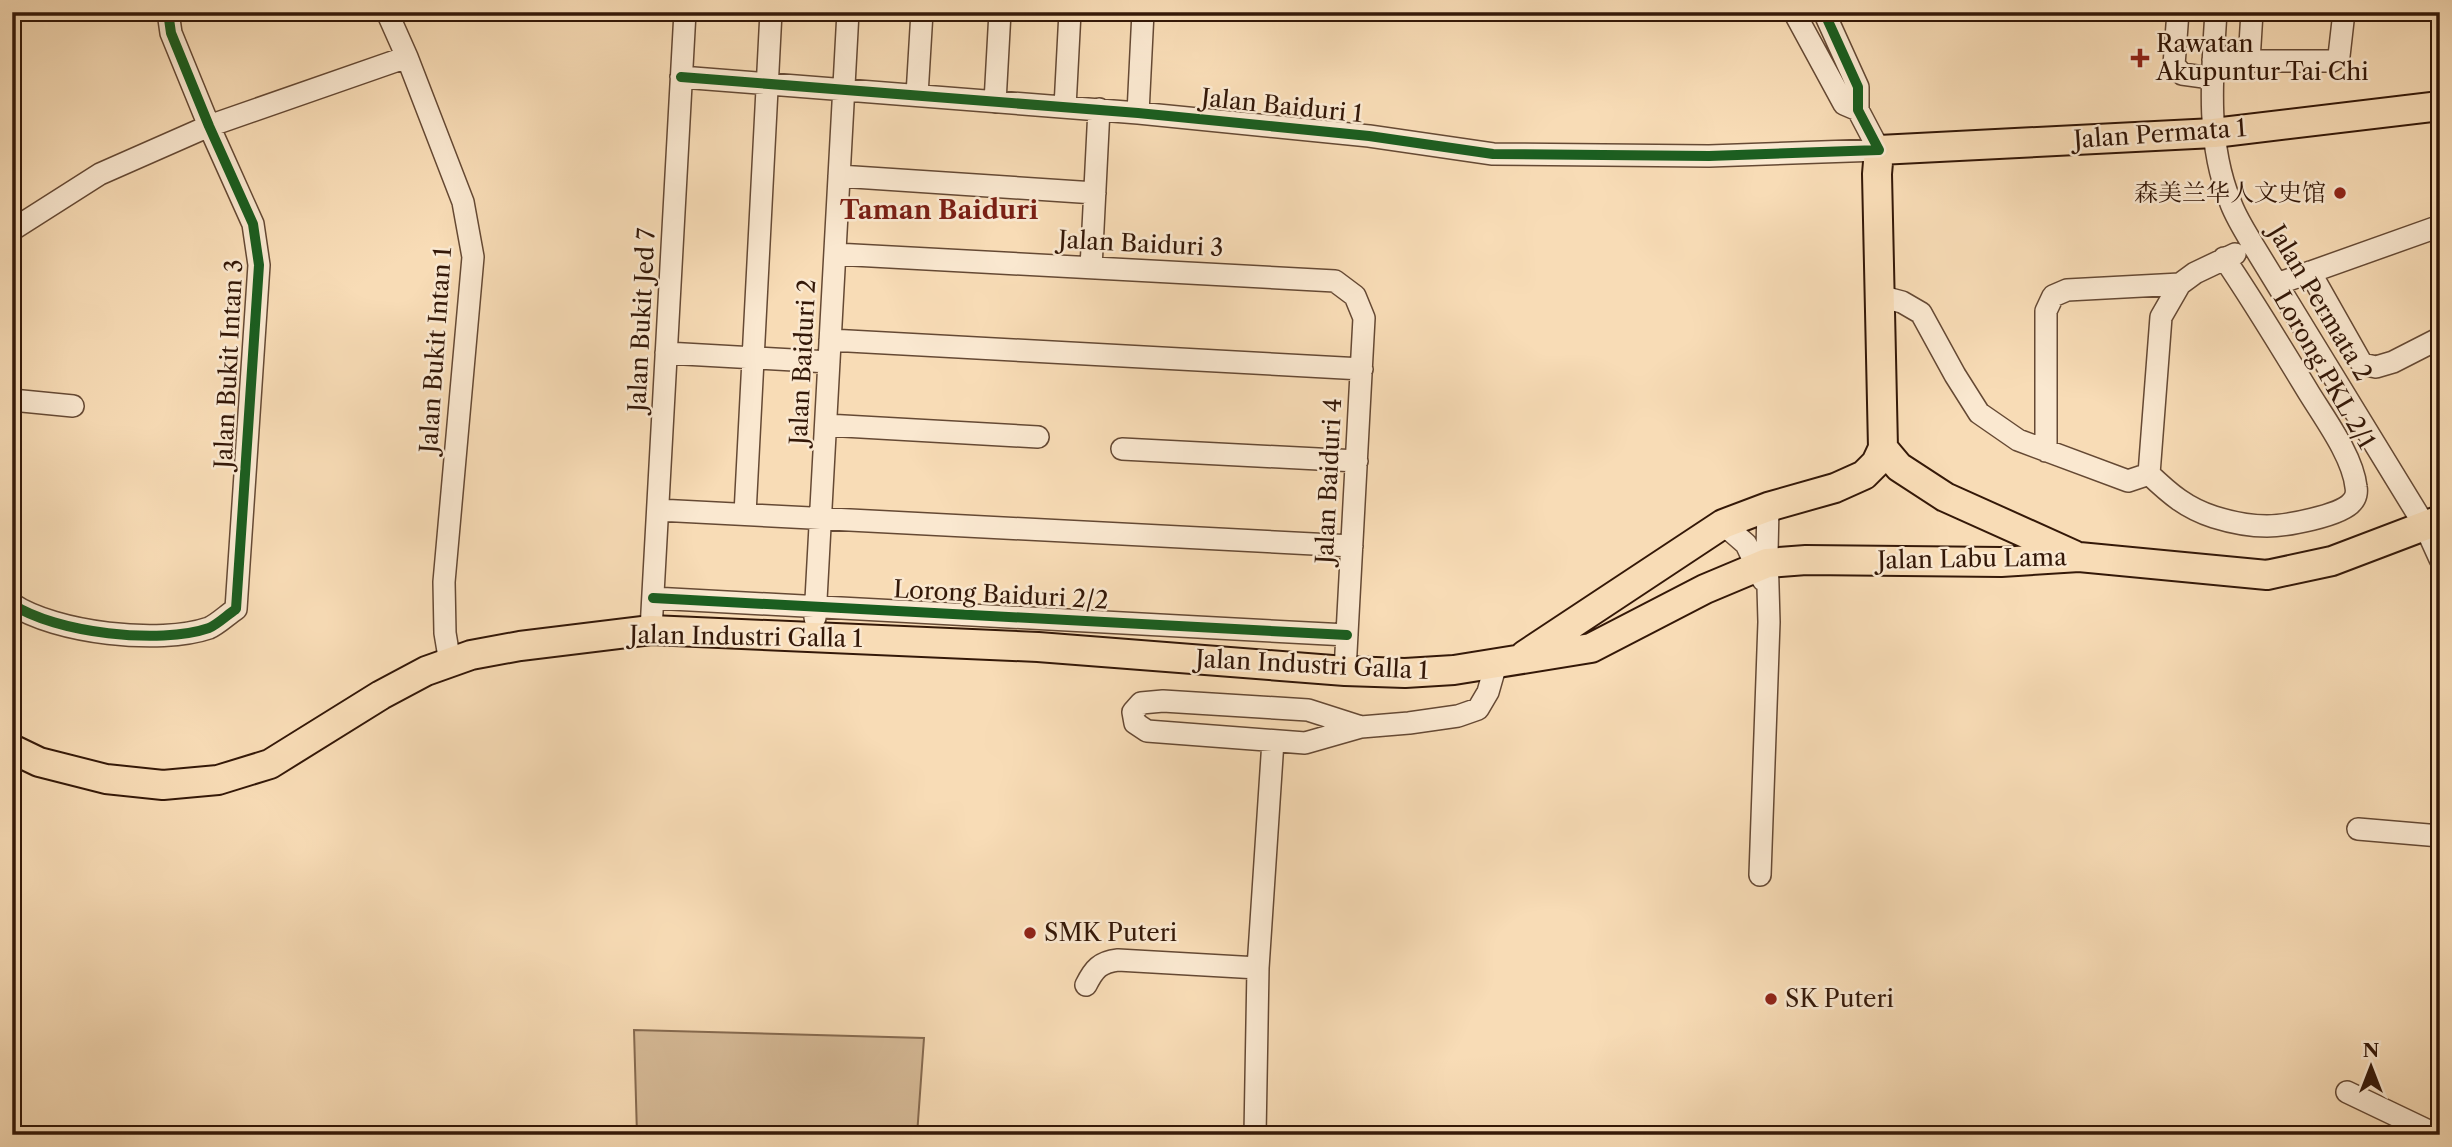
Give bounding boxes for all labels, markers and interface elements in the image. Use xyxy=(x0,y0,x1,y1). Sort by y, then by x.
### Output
place label: Rawatan Akupuntur Tai Chi xyxy=(2155,29,2369,86)
marker: Rawatan Akupuntur Tai Chi xyxy=(2130,48,2150,68)
street label: Jalan Baiduri 1 xyxy=(1196,82,1364,128)
street label: Jalan Permata 1 xyxy=(2069,113,2247,154)
place label: 森美兰华人文史馆 xyxy=(2134,178,2326,207)
marker: 森美兰华人文史馆 xyxy=(2332,185,2348,201)
district label: Taman Baiduri xyxy=(840,194,1038,226)
street label: Jalan Permata 2 xyxy=(2260,216,2378,386)
street label: Jalan Baiduri 3 xyxy=(1054,224,1224,262)
street label: Jalan Bukit Jed 7 xyxy=(622,227,661,417)
street label: Jalan Bukit Intan 1 xyxy=(414,246,457,458)
street label: Jalan Bukit Intan 3 xyxy=(208,259,248,473)
street label: Jalan Baiduri 2 xyxy=(783,278,821,450)
street label: Lorong PKL 2/1 xyxy=(2268,286,2381,454)
street label: Jalan Baiduri 4 xyxy=(1309,397,1347,569)
street label: Jalan Labu Lama xyxy=(1873,542,2067,575)
street label: Lorong Baiduri 2/2 xyxy=(893,574,1109,615)
street label: Jalan Industri Galla 1 xyxy=(625,620,863,653)
street label: Jalan Industri Galla 1 xyxy=(1191,644,1429,685)
place label: SMK Puteri xyxy=(1044,918,1177,947)
marker: SMK Puteri xyxy=(1022,925,1038,941)
place label: SK Puteri xyxy=(1785,984,1894,1013)
marker: SK Puteri xyxy=(1763,991,1779,1007)
north arrow xyxy=(2336,1032,2406,1102)
text: N xyxy=(2363,1039,2379,1062)

